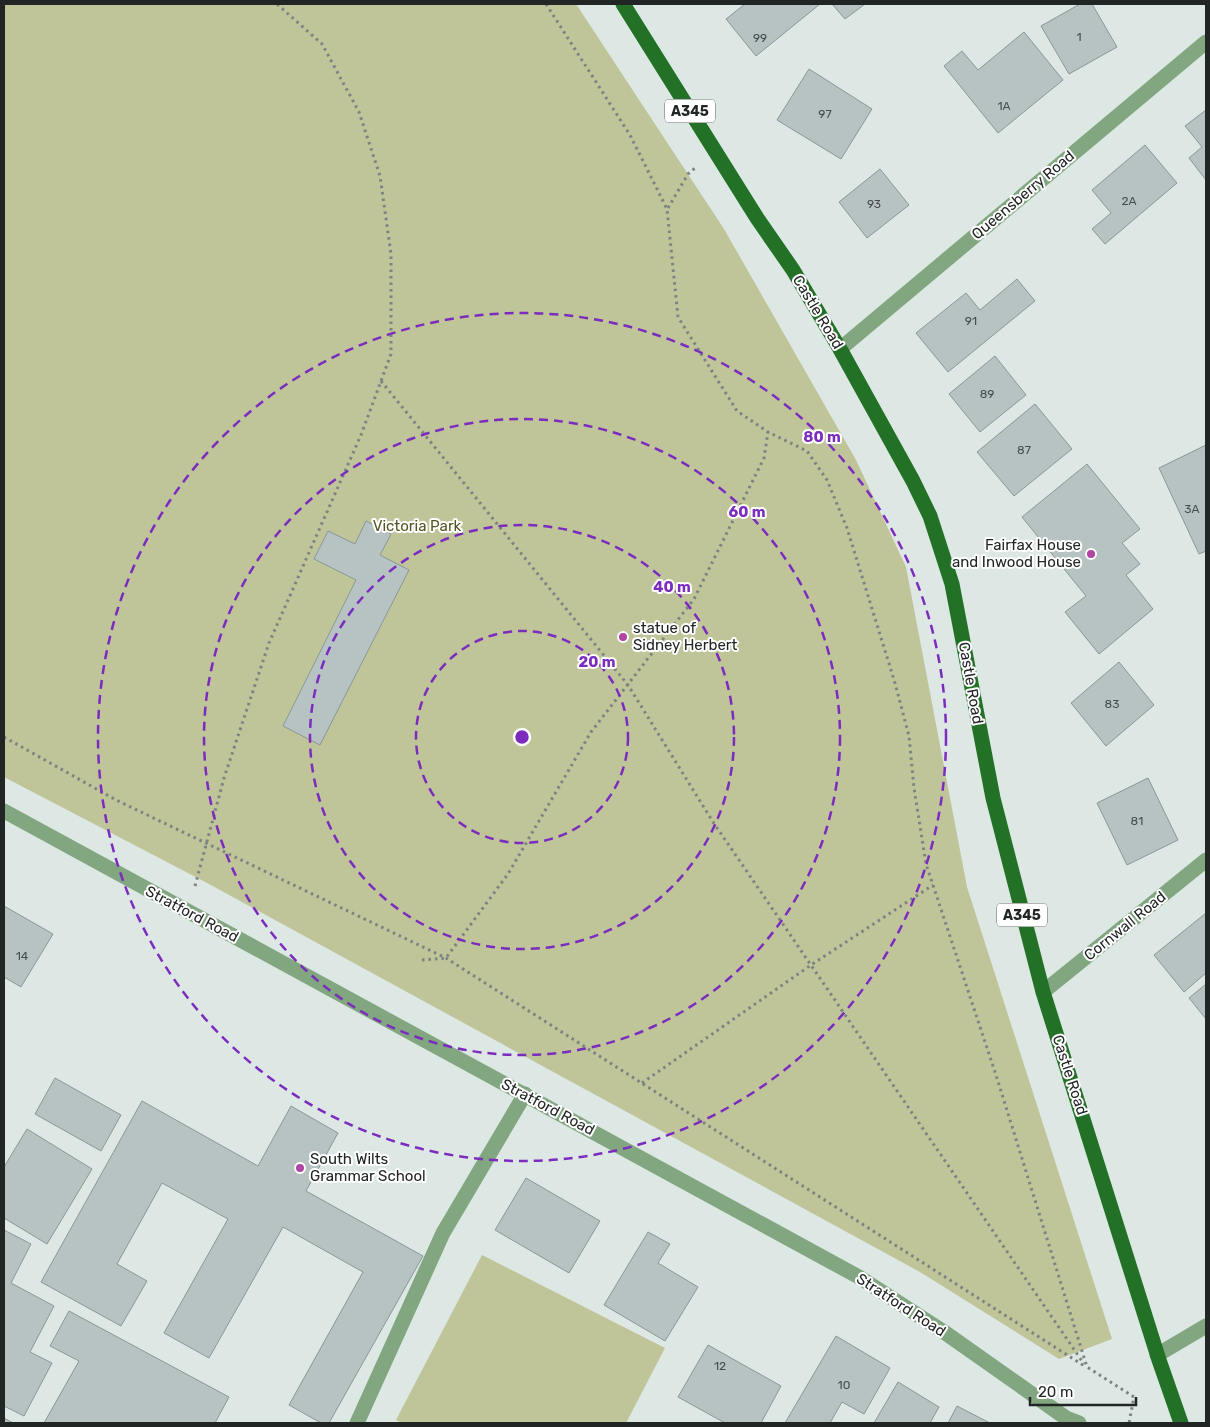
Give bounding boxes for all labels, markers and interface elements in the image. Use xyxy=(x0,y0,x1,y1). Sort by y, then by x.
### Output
house number: 1 xyxy=(1076,30,1082,44)
house number: 99 xyxy=(753,31,767,45)
house number: 1A xyxy=(997,99,1011,113)
road number: A345 xyxy=(665,100,715,122)
house number: 97 xyxy=(818,107,832,121)
street label: Queensberry Road xyxy=(968,147,1078,243)
house number: 2A xyxy=(1121,194,1137,208)
house number: 93 xyxy=(867,197,881,211)
street label: Castle Road xyxy=(789,272,847,352)
house number: 91 xyxy=(965,314,977,328)
house number: 89 xyxy=(980,387,994,401)
text: 80 m xyxy=(803,428,841,446)
house number: 87 xyxy=(1017,443,1031,457)
house number: 3A xyxy=(1184,502,1200,516)
text: 60 m xyxy=(729,503,765,521)
park label: Victoria Park xyxy=(373,517,462,535)
place label: Fairfax House and Inwood House xyxy=(952,536,1081,571)
marker: Fairfax House and Inwood House xyxy=(1085,548,1097,560)
text: 40 m xyxy=(653,578,691,596)
place label: statue of Sidney Herbert xyxy=(633,619,737,654)
marker: statue of Sidney Herbert xyxy=(617,631,629,643)
street label: Castle Road xyxy=(955,641,987,725)
text: 20 m xyxy=(579,653,615,671)
house number: 83 xyxy=(1105,697,1119,711)
centre of rings xyxy=(513,728,531,746)
house number: 81 xyxy=(1131,814,1143,828)
street label: Stratford Road xyxy=(142,882,242,946)
street label: Cornwall Road xyxy=(1081,888,1169,964)
road number: A345 xyxy=(997,904,1047,926)
house number: 14 xyxy=(16,949,29,963)
street label: Castle Road xyxy=(1049,1033,1091,1117)
street label: Stratford Road xyxy=(498,1075,598,1139)
place label: South Wilts Grammar School xyxy=(310,1150,426,1185)
marker: South Wilts Grammar School xyxy=(294,1162,306,1174)
street label: Stratford Road xyxy=(853,1269,949,1341)
house number: 12 xyxy=(714,1359,726,1373)
scale bar xyxy=(1030,1374,1136,1406)
house number: 10 xyxy=(838,1378,850,1392)
text: 20 m xyxy=(1038,1383,1073,1401)

